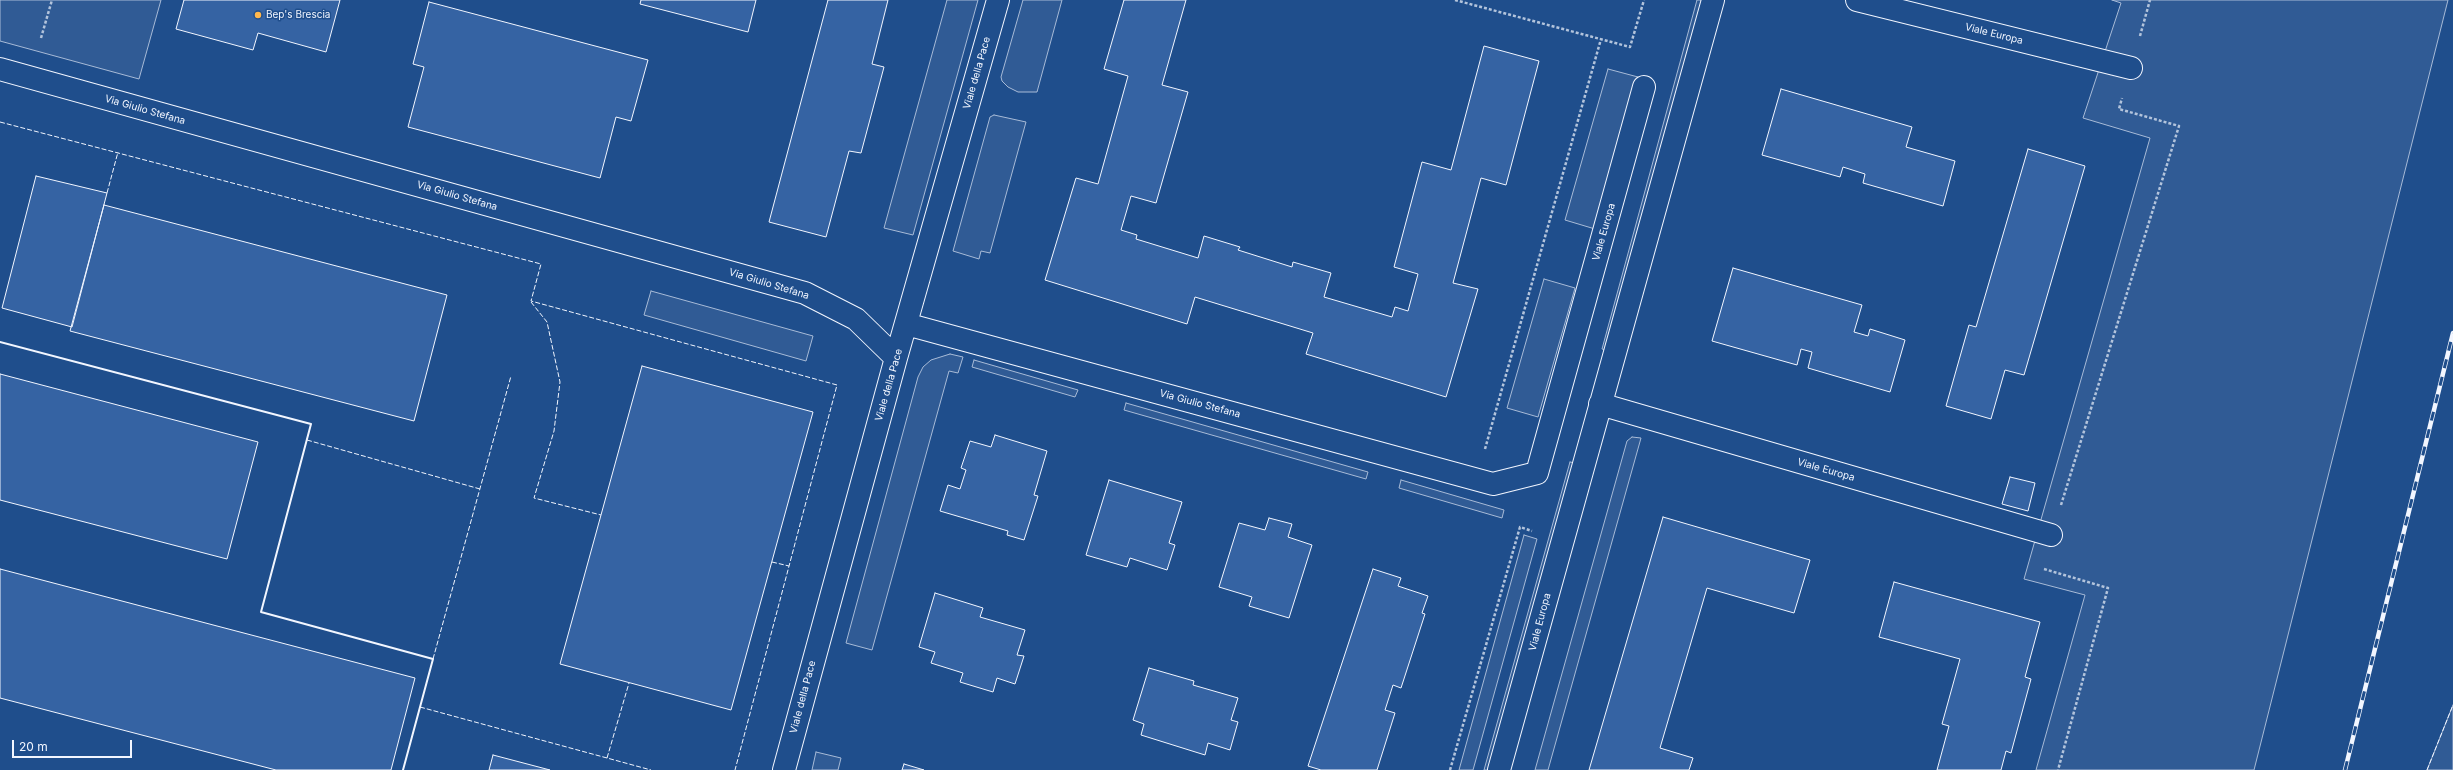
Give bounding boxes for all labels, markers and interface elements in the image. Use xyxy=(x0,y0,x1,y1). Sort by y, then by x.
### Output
place label: Bep's Brescia xyxy=(266,9,330,21)
marker: Bep's Brescia xyxy=(253,10,263,20)
street label: Viale Europa xyxy=(1964,21,2024,47)
street label: Viale della Pace xyxy=(961,35,993,111)
street label: Via Giulio Stefana xyxy=(103,93,187,127)
street label: Via Giulio Stefana xyxy=(415,179,499,213)
street label: Viale Europa xyxy=(1590,202,1618,262)
street label: Via Giulio Stefana xyxy=(727,266,811,302)
street label: Viale della Pace xyxy=(873,347,905,423)
street label: Via Giulio Stefana xyxy=(1158,387,1242,421)
street label: Viale Europa xyxy=(1796,456,1856,484)
street label: Viale Europa xyxy=(1527,592,1553,652)
street label: Viale della Pace xyxy=(788,659,818,735)
scale bar xyxy=(14,732,134,758)
text: 20 m xyxy=(19,739,48,754)

